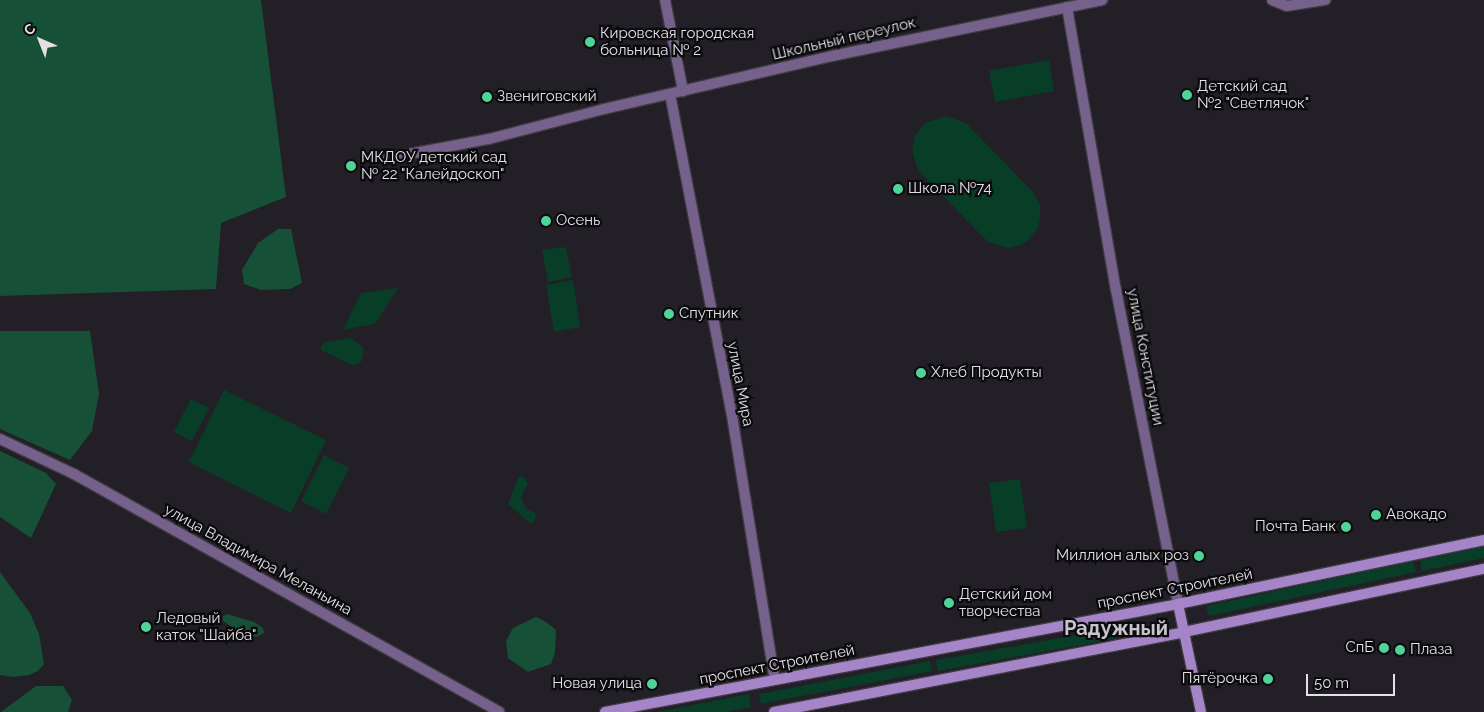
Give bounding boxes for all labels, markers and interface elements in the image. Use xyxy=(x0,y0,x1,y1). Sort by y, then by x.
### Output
street label: Школьный переулок xyxy=(771,14,917,64)
north arrow xyxy=(15,15,65,65)
text: С xyxy=(21,20,39,38)
place label: Кировская городская больница № 2 xyxy=(600,24,754,59)
marker: Кировская городская больница № 2 xyxy=(584,36,596,48)
place label: Детский сад №2 "Светлячок" xyxy=(1197,77,1310,112)
place label: Звениговский xyxy=(497,88,597,106)
marker: Детский сад №2 "Светлячок" xyxy=(1181,89,1193,101)
marker: Звениговский xyxy=(481,91,493,103)
place label: МКДОУ детский сад № 22 "Калейдоскоп" xyxy=(361,148,507,183)
marker: МКДОУ детский сад № 22 "Калейдоскоп" xyxy=(345,160,357,172)
place label: Школа №74 xyxy=(908,180,992,198)
marker: Школа №74 xyxy=(892,183,904,195)
place label: Осень xyxy=(556,212,600,230)
marker: Осень xyxy=(540,215,552,227)
street label: улица Конституции xyxy=(1123,287,1167,427)
place label: Спутник xyxy=(679,305,739,323)
marker: Спутник xyxy=(663,308,675,320)
street label: улица Мира xyxy=(723,340,757,428)
place label: Хлеб Продукты xyxy=(931,364,1042,382)
marker: Хлеб Продукты xyxy=(915,367,927,379)
street label: улица Владимира Меланьина xyxy=(161,501,355,619)
place label: Авокадо xyxy=(1386,506,1447,524)
marker: Авокадо xyxy=(1370,509,1382,521)
place label: Почта Банк xyxy=(1255,518,1336,536)
marker: Почта Банк xyxy=(1340,521,1352,533)
place label: Миллион алых роз xyxy=(1056,547,1189,565)
marker: Миллион алых роз xyxy=(1193,550,1205,562)
street label: проспект Строителей xyxy=(1096,565,1254,613)
place label: Детский дом творчества xyxy=(959,585,1052,620)
marker: Детский дом творчества xyxy=(943,597,955,609)
place label: Ледовый каток "Шайба" xyxy=(156,609,257,644)
district label: Радужный xyxy=(1064,616,1168,640)
marker: Ледовый каток "Шайба" xyxy=(140,621,152,633)
place label: СпБ xyxy=(1345,639,1374,657)
street label: проспект Строителей xyxy=(698,641,856,689)
place label: Плаза xyxy=(1410,641,1452,659)
marker: СпБ xyxy=(1378,642,1390,654)
marker: Плаза xyxy=(1394,644,1406,656)
scale bar xyxy=(1309,664,1398,696)
place label: Пятёрочка xyxy=(1182,670,1258,688)
marker: Пятёрочка xyxy=(1262,673,1274,685)
text: 50 m xyxy=(1314,674,1349,692)
place label: Новая улица xyxy=(552,675,642,693)
marker: Новая улица xyxy=(646,678,658,690)

